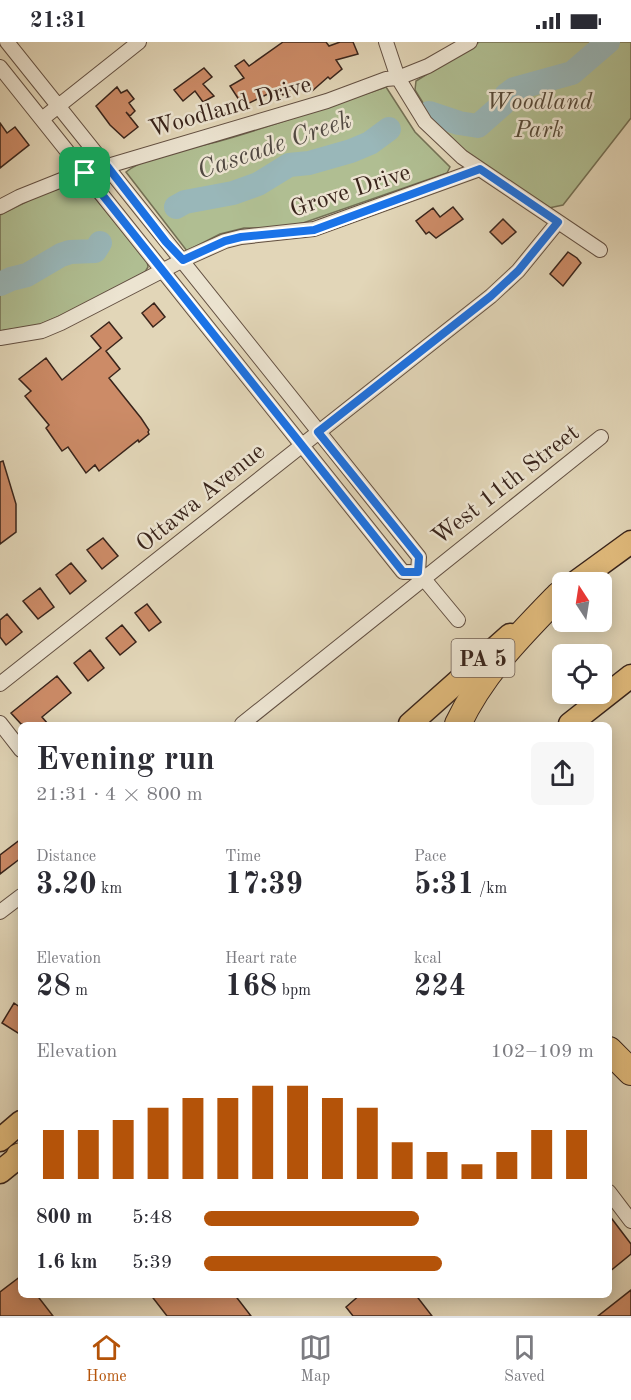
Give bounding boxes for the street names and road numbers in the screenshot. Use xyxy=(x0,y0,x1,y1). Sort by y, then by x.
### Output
street label: Woodland Drive xyxy=(147,73,315,143)
street label: Grove Drive xyxy=(287,161,414,223)
street label: West 11th Street xyxy=(428,421,584,550)
street label: Ottawa Avenue xyxy=(132,440,270,557)
road number: PA 5 xyxy=(452,639,514,677)

